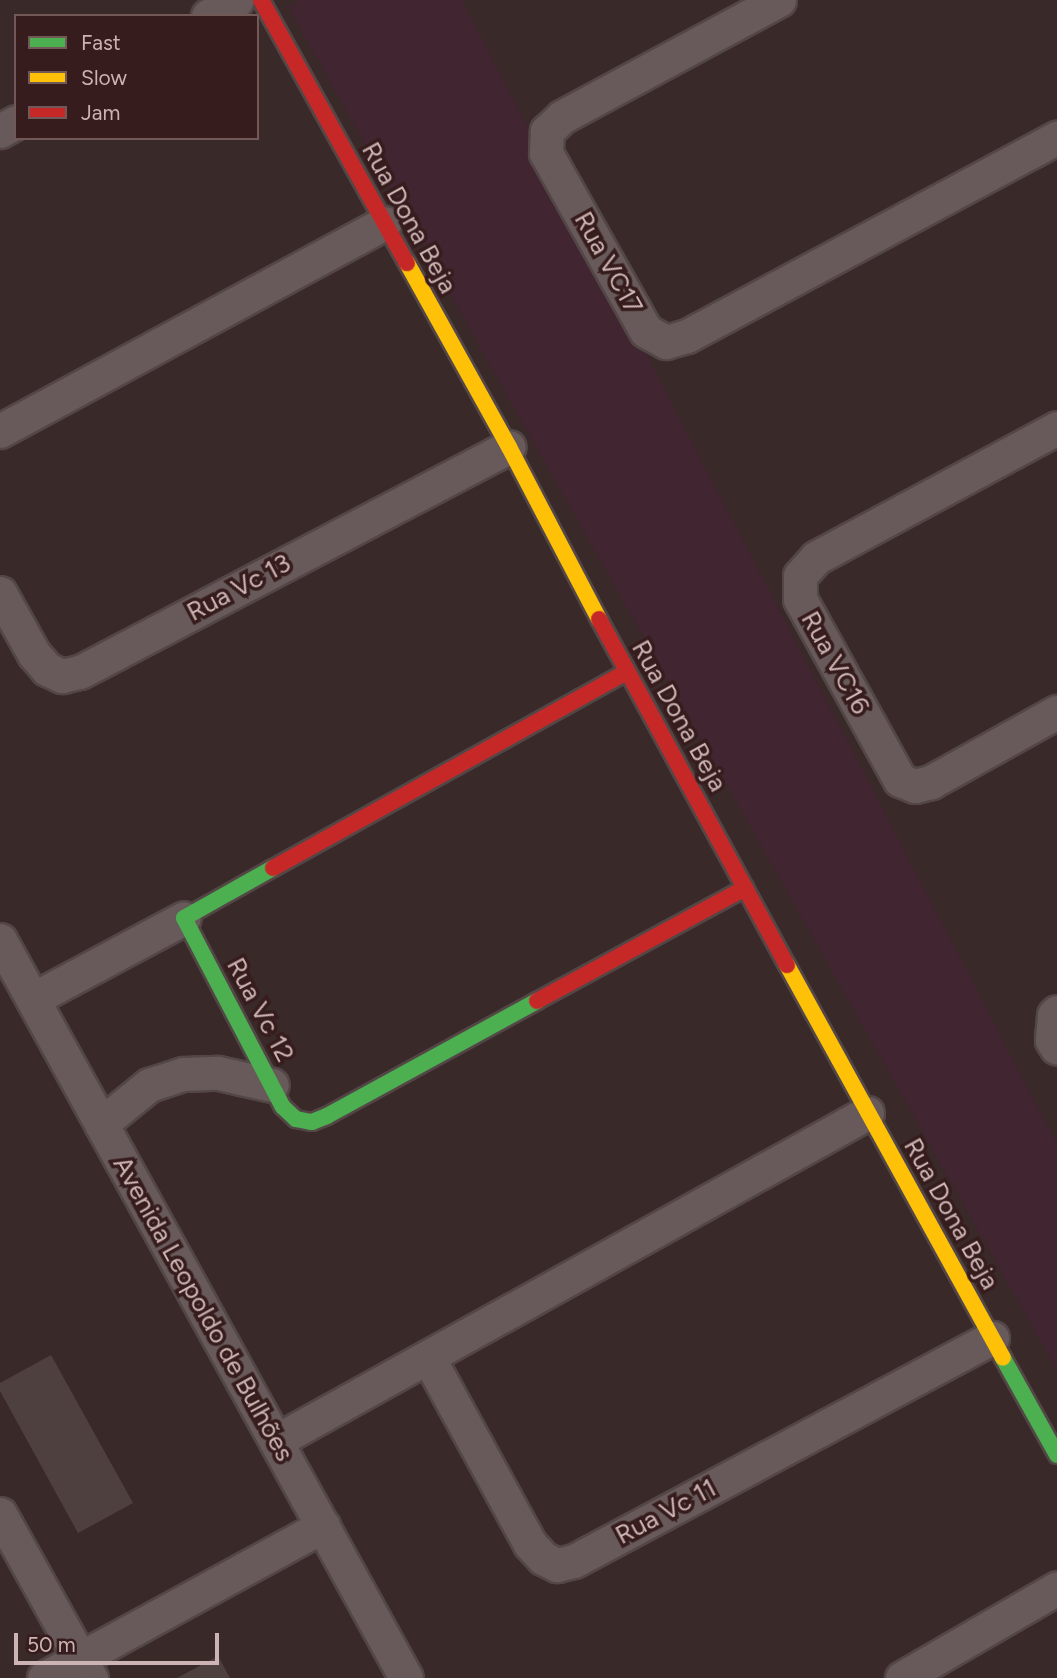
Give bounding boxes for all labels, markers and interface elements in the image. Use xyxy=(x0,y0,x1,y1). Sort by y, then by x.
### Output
legend xyxy=(14,14,259,140)
text: Fast xyxy=(81,30,121,55)
text: Slow xyxy=(81,65,127,90)
text: Jam xyxy=(81,100,120,125)
street label: Rua Dona Beja xyxy=(355,137,463,299)
street label: Rua VC17 xyxy=(567,206,649,320)
street label: Rua Vc 13 xyxy=(182,548,296,628)
street label: Rua VC16 xyxy=(794,606,876,720)
street label: Rua Dona Beja xyxy=(625,635,733,797)
street label: Rua Vc 12 xyxy=(220,953,300,1067)
street label: Rua Dona Beja xyxy=(897,1133,1005,1295)
street label: Avenida Leopoldo de Bulhões xyxy=(106,1151,300,1467)
street label: Rua Vc 11 xyxy=(610,1473,722,1551)
scale bar xyxy=(18,1618,222,1662)
text: 50 m xyxy=(27,1632,76,1657)

